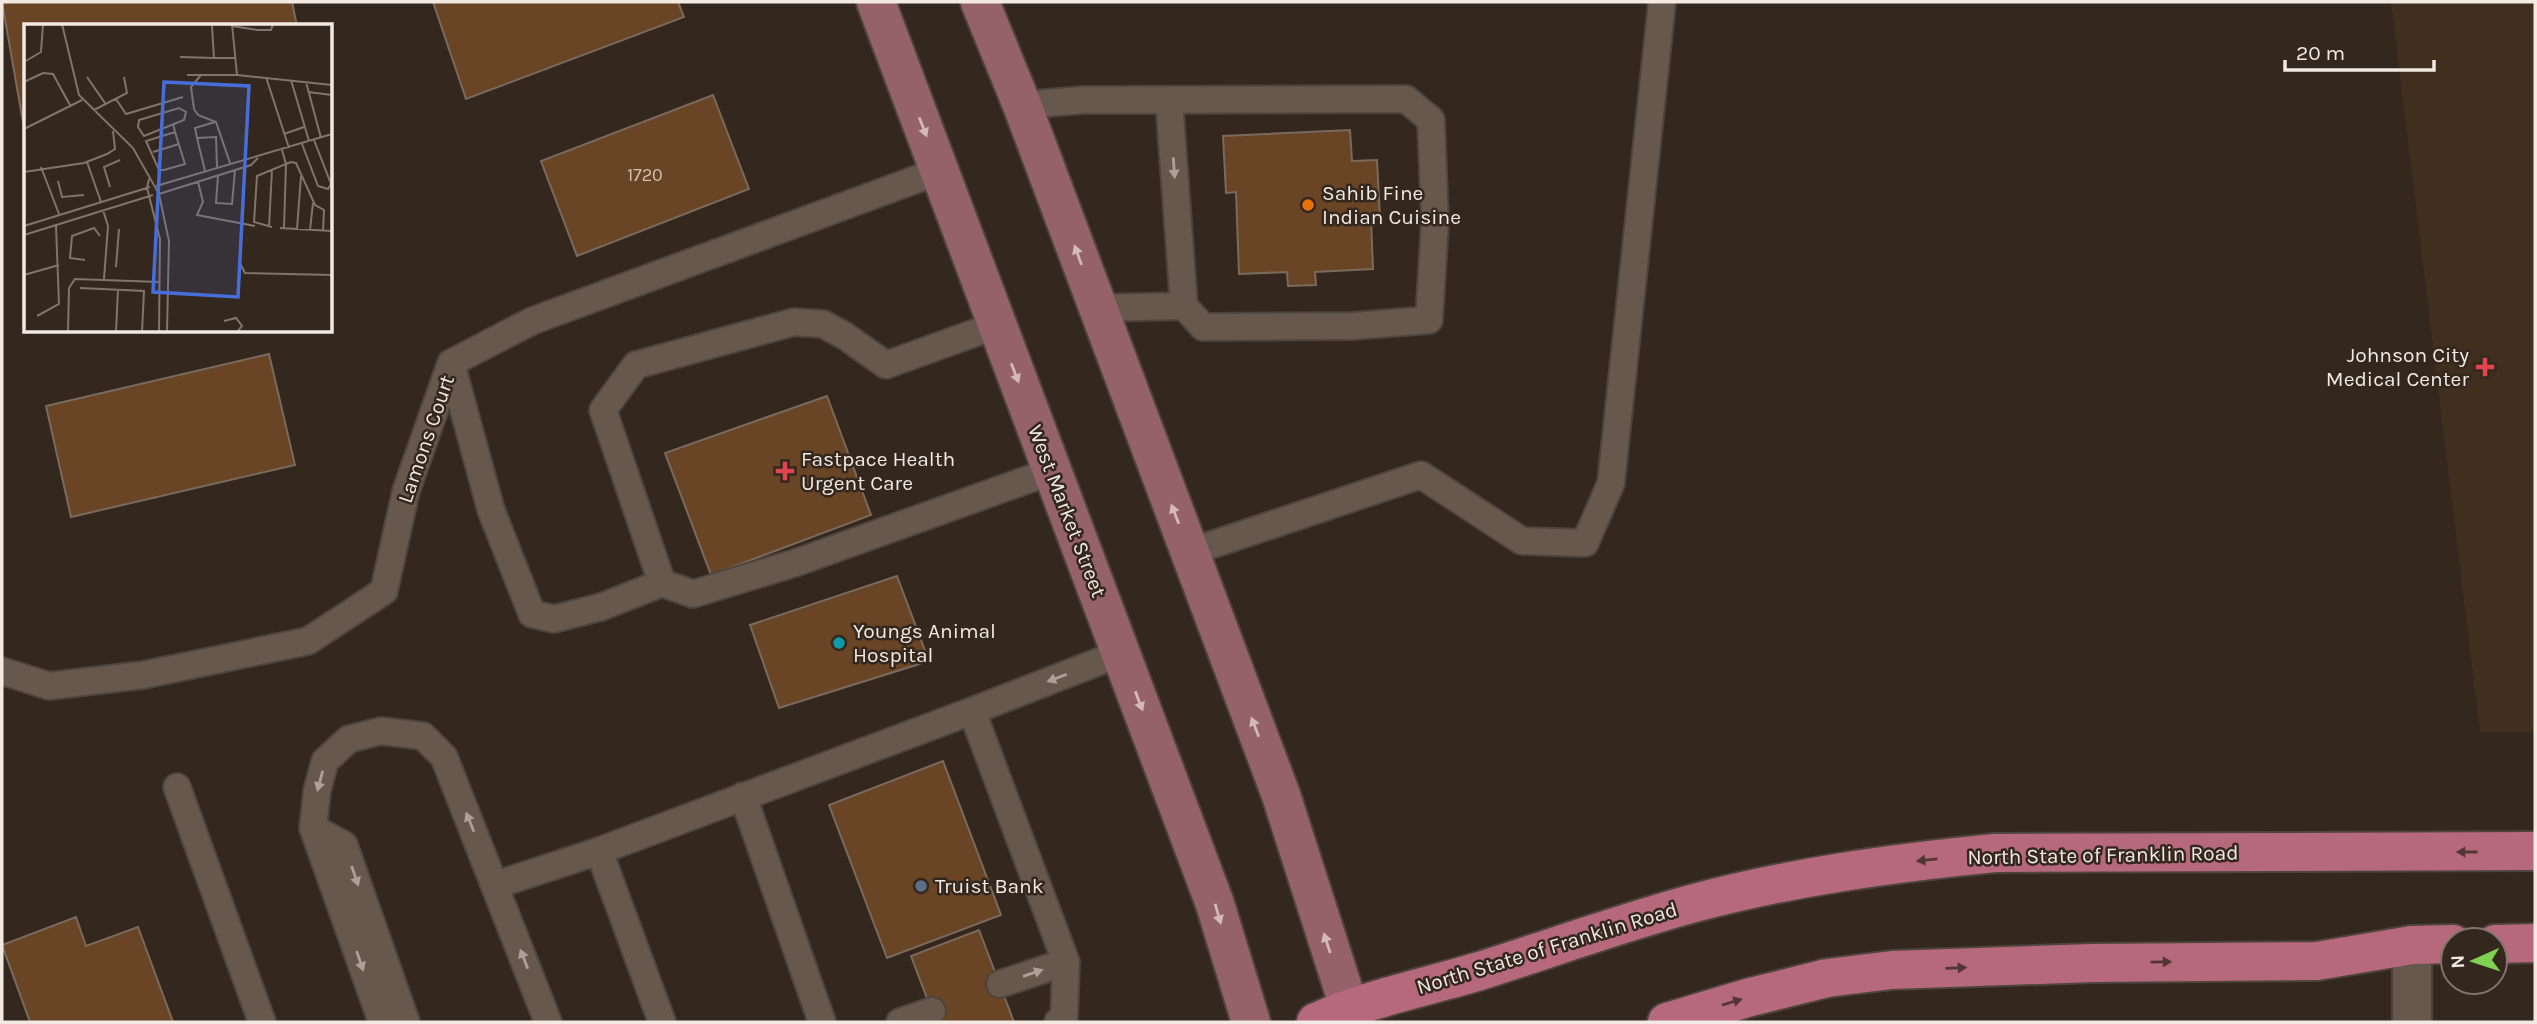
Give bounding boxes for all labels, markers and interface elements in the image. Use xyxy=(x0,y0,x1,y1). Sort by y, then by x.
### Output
inset map xyxy=(24,24,332,332)
scale bar xyxy=(2285,28,2434,72)
text: 20 m xyxy=(2296,41,2345,65)
one-way arrow xyxy=(917,117,928,138)
one-way arrow xyxy=(1169,157,1180,179)
house number: 1720 xyxy=(627,164,663,186)
place label: Sahib Fine Indian Cuisine xyxy=(1322,181,1461,229)
marker: Sahib Fine Indian Cuisine xyxy=(1300,197,1316,213)
one-way arrow xyxy=(1072,245,1083,266)
place label: Johnson City Medical Center xyxy=(2326,343,2469,391)
marker: Johnson City Medical Center xyxy=(2475,357,2495,377)
one-way arrow xyxy=(1010,363,1021,384)
street label: Lamons Court xyxy=(393,372,459,506)
street label: West Market Street xyxy=(1023,421,1111,601)
place label: Fastpace Health Urgent Care xyxy=(801,447,955,495)
marker: Fastpace Health Urgent Care xyxy=(775,461,795,481)
one-way arrow xyxy=(1170,503,1181,524)
place label: Youngs Animal Hospital xyxy=(853,619,996,667)
marker: Youngs Animal Hospital xyxy=(831,635,847,651)
one-way arrow xyxy=(1047,673,1068,684)
one-way arrow xyxy=(1133,691,1144,712)
one-way arrow xyxy=(1249,716,1260,737)
one-way arrow xyxy=(314,770,325,792)
one-way arrow xyxy=(465,812,476,833)
street label: North State of Franklin Road xyxy=(1967,841,2239,869)
one-way arrow xyxy=(2456,846,2478,858)
one-way arrow xyxy=(1916,855,1938,866)
one-way arrow xyxy=(350,866,361,887)
place label: Truist Bank xyxy=(935,874,1044,898)
marker: Truist Bank xyxy=(913,878,929,894)
street label: North State of Franklin Road xyxy=(1414,897,1680,999)
one-way arrow xyxy=(1213,903,1224,925)
north arrow xyxy=(2439,926,2509,996)
one-way arrow xyxy=(1322,932,1332,953)
one-way arrow xyxy=(518,948,529,969)
one-way arrow xyxy=(355,951,366,972)
text: N xyxy=(2447,954,2469,969)
one-way arrow xyxy=(2150,956,2172,968)
one-way arrow xyxy=(1946,962,1968,973)
one-way arrow xyxy=(1023,967,1044,978)
one-way arrow xyxy=(1722,997,1743,1007)

